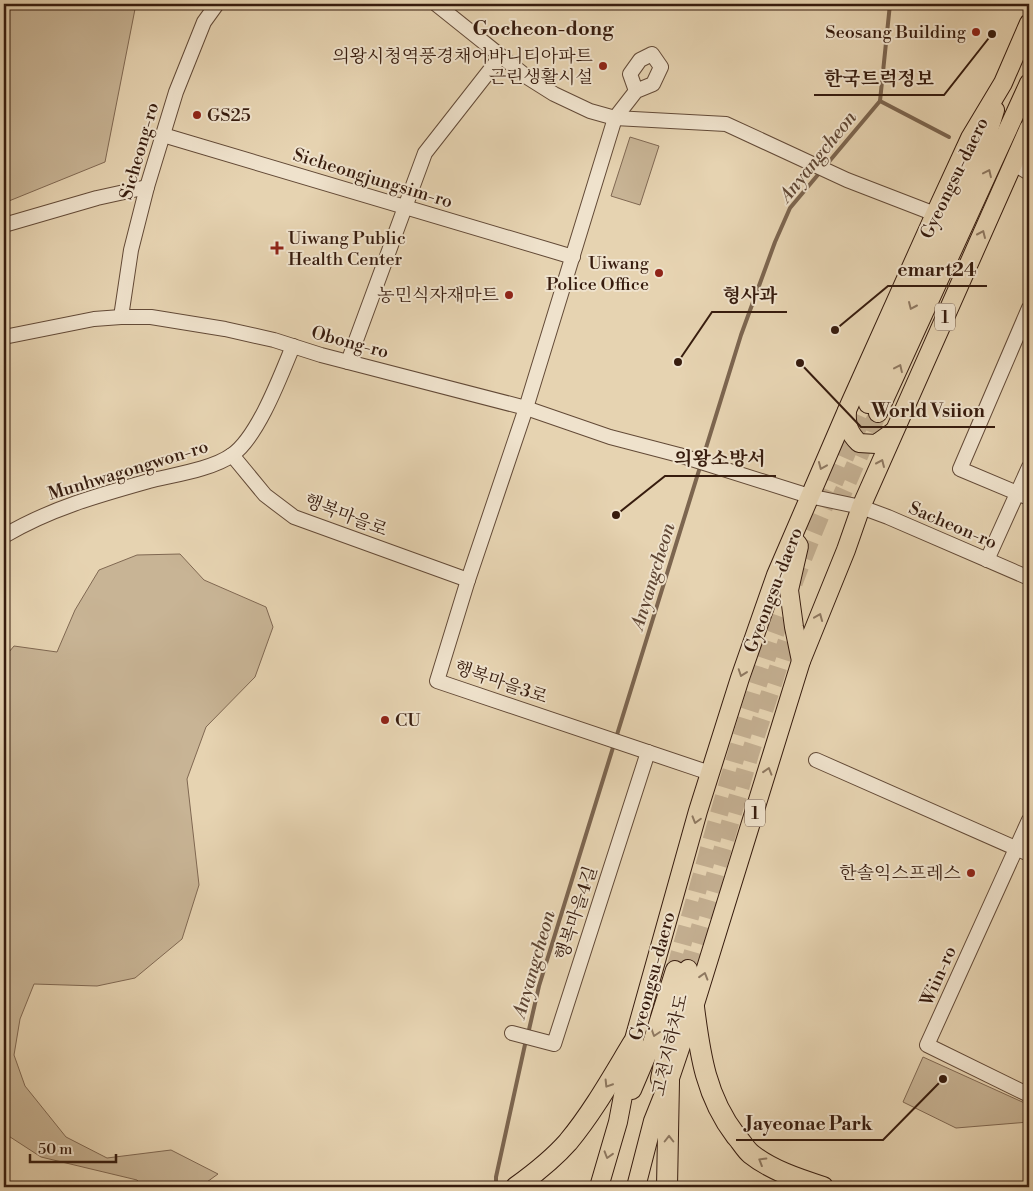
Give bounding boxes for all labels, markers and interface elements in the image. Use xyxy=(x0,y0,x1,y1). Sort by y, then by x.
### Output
district label: Gocheon-dong xyxy=(473,17,614,42)
place label: Seosang Building xyxy=(825,21,967,44)
marker: Seosang Building xyxy=(970,26,982,38)
place label: 의왕시청역풍경채어바니티아파트 근린생활시설 xyxy=(332,45,594,89)
marker: 의왕시청역풍경채어바니티아파트 근린생활시설 xyxy=(597,60,609,72)
callout: 한국트럭정보 xyxy=(814,61,944,95)
text: 한국트럭정보 xyxy=(824,67,934,91)
street label: Sicheong-ro xyxy=(115,100,164,202)
place label: GS25 xyxy=(207,104,251,127)
water label: Anyangcheon xyxy=(772,106,862,209)
marker: GS25 xyxy=(191,109,203,121)
street label: Gyeongsu-daero xyxy=(915,114,994,243)
street label: Sicheongjungsim-ro xyxy=(290,143,456,214)
one-way arrow xyxy=(981,169,992,178)
place label: Uiwang Public Health Center xyxy=(288,227,406,271)
one-way arrow xyxy=(976,231,986,240)
marker: Uiwang Public Health Center xyxy=(270,241,284,255)
place label: Uiwang Police Office xyxy=(546,252,650,296)
callout: emart24 xyxy=(888,252,987,286)
text: emart24 xyxy=(897,258,977,282)
marker: Uiwang Police Office xyxy=(653,267,665,279)
callout: 형사과 xyxy=(712,278,787,312)
place label: 농민식자재마트 xyxy=(377,284,500,307)
text: 형사과 xyxy=(722,284,778,308)
marker: 농민식자재마트 xyxy=(503,289,515,301)
one-way arrow xyxy=(908,301,919,310)
road number: 1 xyxy=(935,304,955,330)
street label: Obong-ro xyxy=(309,321,391,364)
one-way arrow xyxy=(892,364,903,373)
callout: World Vsiion xyxy=(861,393,995,427)
text: World Vsiion xyxy=(870,399,985,423)
street label: Munhwagongwon-ro xyxy=(45,435,211,506)
callout: 의왕소방서 xyxy=(665,442,776,476)
text: 의왕소방서 xyxy=(674,447,766,471)
one-way arrow xyxy=(874,459,885,468)
one-way arrow xyxy=(818,461,829,470)
street label: 행복마을로 xyxy=(301,489,391,542)
street label: Sacheon-ro xyxy=(905,497,1000,554)
water label: Anyangcheon xyxy=(625,520,681,635)
street label: Gyeongsu-daero xyxy=(739,524,808,656)
one-way arrow xyxy=(813,613,823,622)
street label: 행복마을3로 xyxy=(451,656,550,709)
one-way arrow xyxy=(738,668,748,676)
place label: CU xyxy=(395,709,421,732)
marker: CU xyxy=(379,714,391,726)
one-way arrow xyxy=(762,767,772,775)
road number: 1 xyxy=(745,800,765,826)
one-way arrow xyxy=(691,815,701,823)
place label: 한솔익스프레스 xyxy=(839,862,962,885)
street label: 행복마을4길 xyxy=(550,863,603,963)
marker: 한솔익스프레스 xyxy=(965,867,977,879)
water label: Anyangcheon xyxy=(507,908,561,1023)
street label: Gyeongsu-daero xyxy=(624,909,681,1043)
street label: Wiin-ro xyxy=(915,943,962,1011)
one-way arrow xyxy=(698,972,708,981)
street label: 고천지하차도 xyxy=(648,992,693,1099)
one-way arrow xyxy=(650,1029,660,1037)
one-way arrow xyxy=(604,1078,614,1087)
callout: Jayeonae Park xyxy=(736,1106,883,1140)
text: Jayeonae Park xyxy=(742,1112,873,1136)
scale bar xyxy=(30,1131,116,1163)
one-way arrow xyxy=(664,1134,674,1142)
text: 50 m xyxy=(38,1140,72,1159)
one-way arrow xyxy=(604,1150,614,1158)
one-way arrow xyxy=(759,1157,768,1167)

